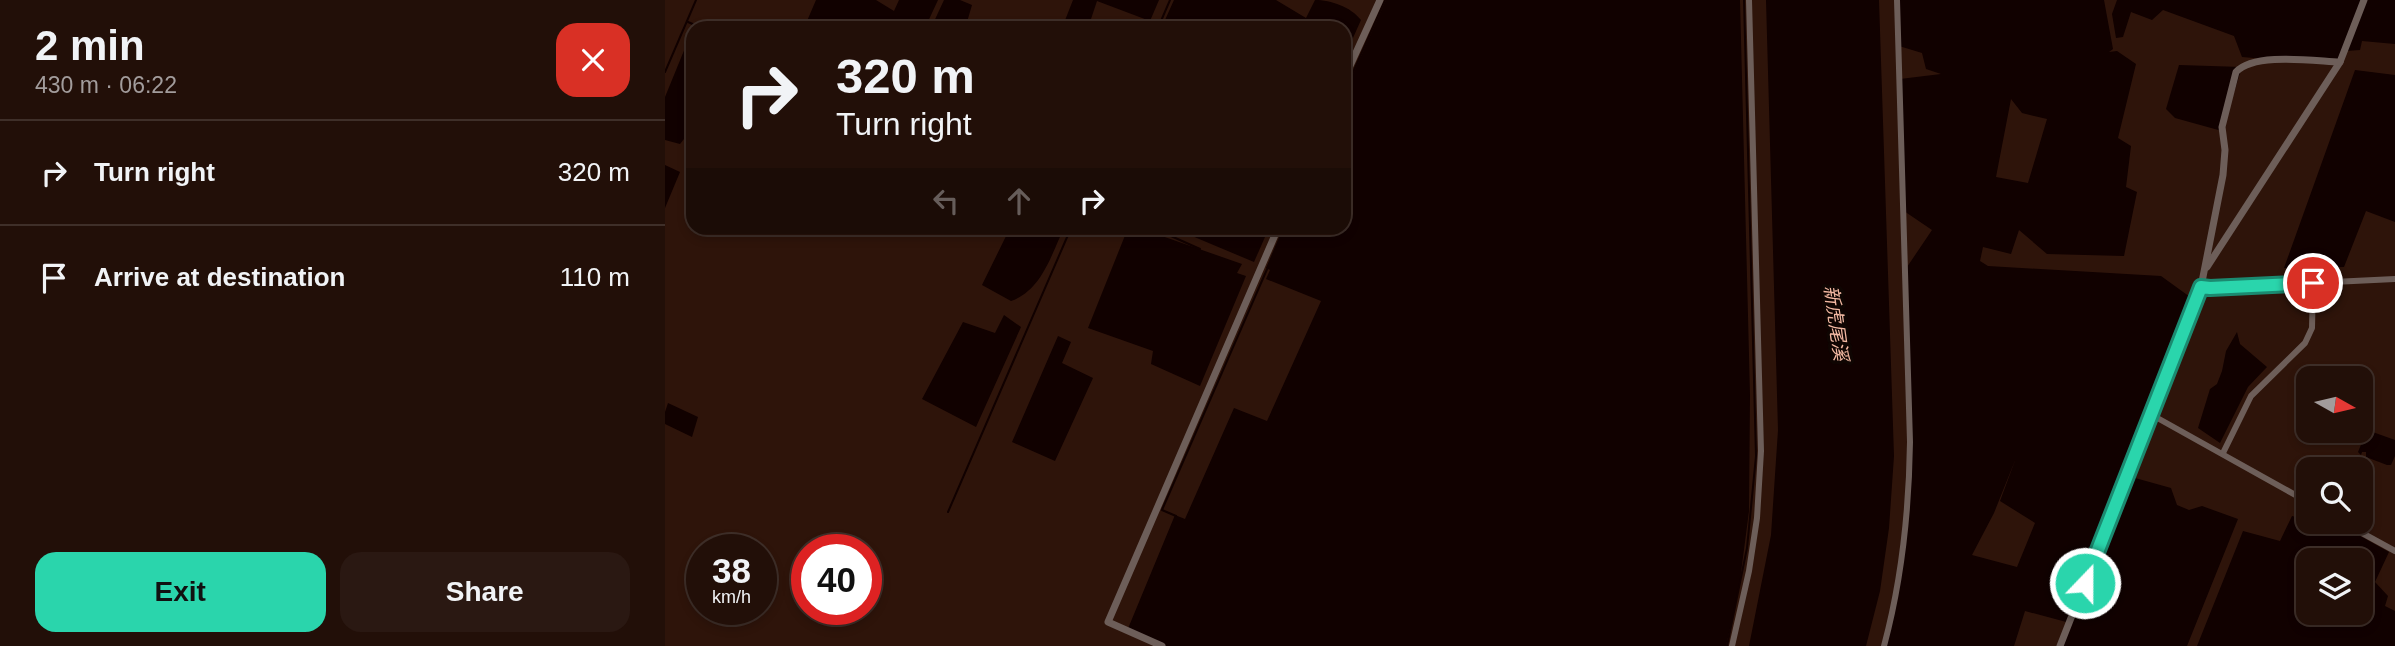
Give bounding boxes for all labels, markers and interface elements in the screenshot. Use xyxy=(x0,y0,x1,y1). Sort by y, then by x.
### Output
text: 2 min xyxy=(35,22,145,69)
button: close xyxy=(556,23,630,97)
icon: right xyxy=(721,49,812,140)
text: 320 m xyxy=(836,49,975,103)
text: 430 m · 06:22 xyxy=(35,72,177,98)
text: Turn right xyxy=(836,106,972,142)
icon: right xyxy=(35,154,73,192)
text: Turn right xyxy=(94,157,215,187)
text: 320 m xyxy=(558,157,630,187)
icon: left xyxy=(927,182,965,220)
icon: ahead xyxy=(1000,182,1038,220)
icon: right xyxy=(1073,182,1111,220)
pin xyxy=(2283,253,2343,313)
icon: arrive xyxy=(35,259,73,297)
text: Arrive at destination xyxy=(94,262,345,292)
text: 110 m xyxy=(560,262,630,292)
icon: arrive xyxy=(2294,264,2332,302)
water label: 新虎尾溪 xyxy=(1820,284,1852,365)
north arrow xyxy=(2296,366,2373,443)
map controls xyxy=(2296,366,2373,625)
button: search xyxy=(2296,457,2373,534)
speed limit sign: 40 xyxy=(791,534,882,625)
position arrow xyxy=(2048,546,2122,620)
button: layers xyxy=(2296,548,2373,625)
text: 38 xyxy=(712,551,751,590)
button: Exit xyxy=(35,552,326,632)
button: Share xyxy=(340,552,630,632)
text: km/h xyxy=(712,587,751,607)

